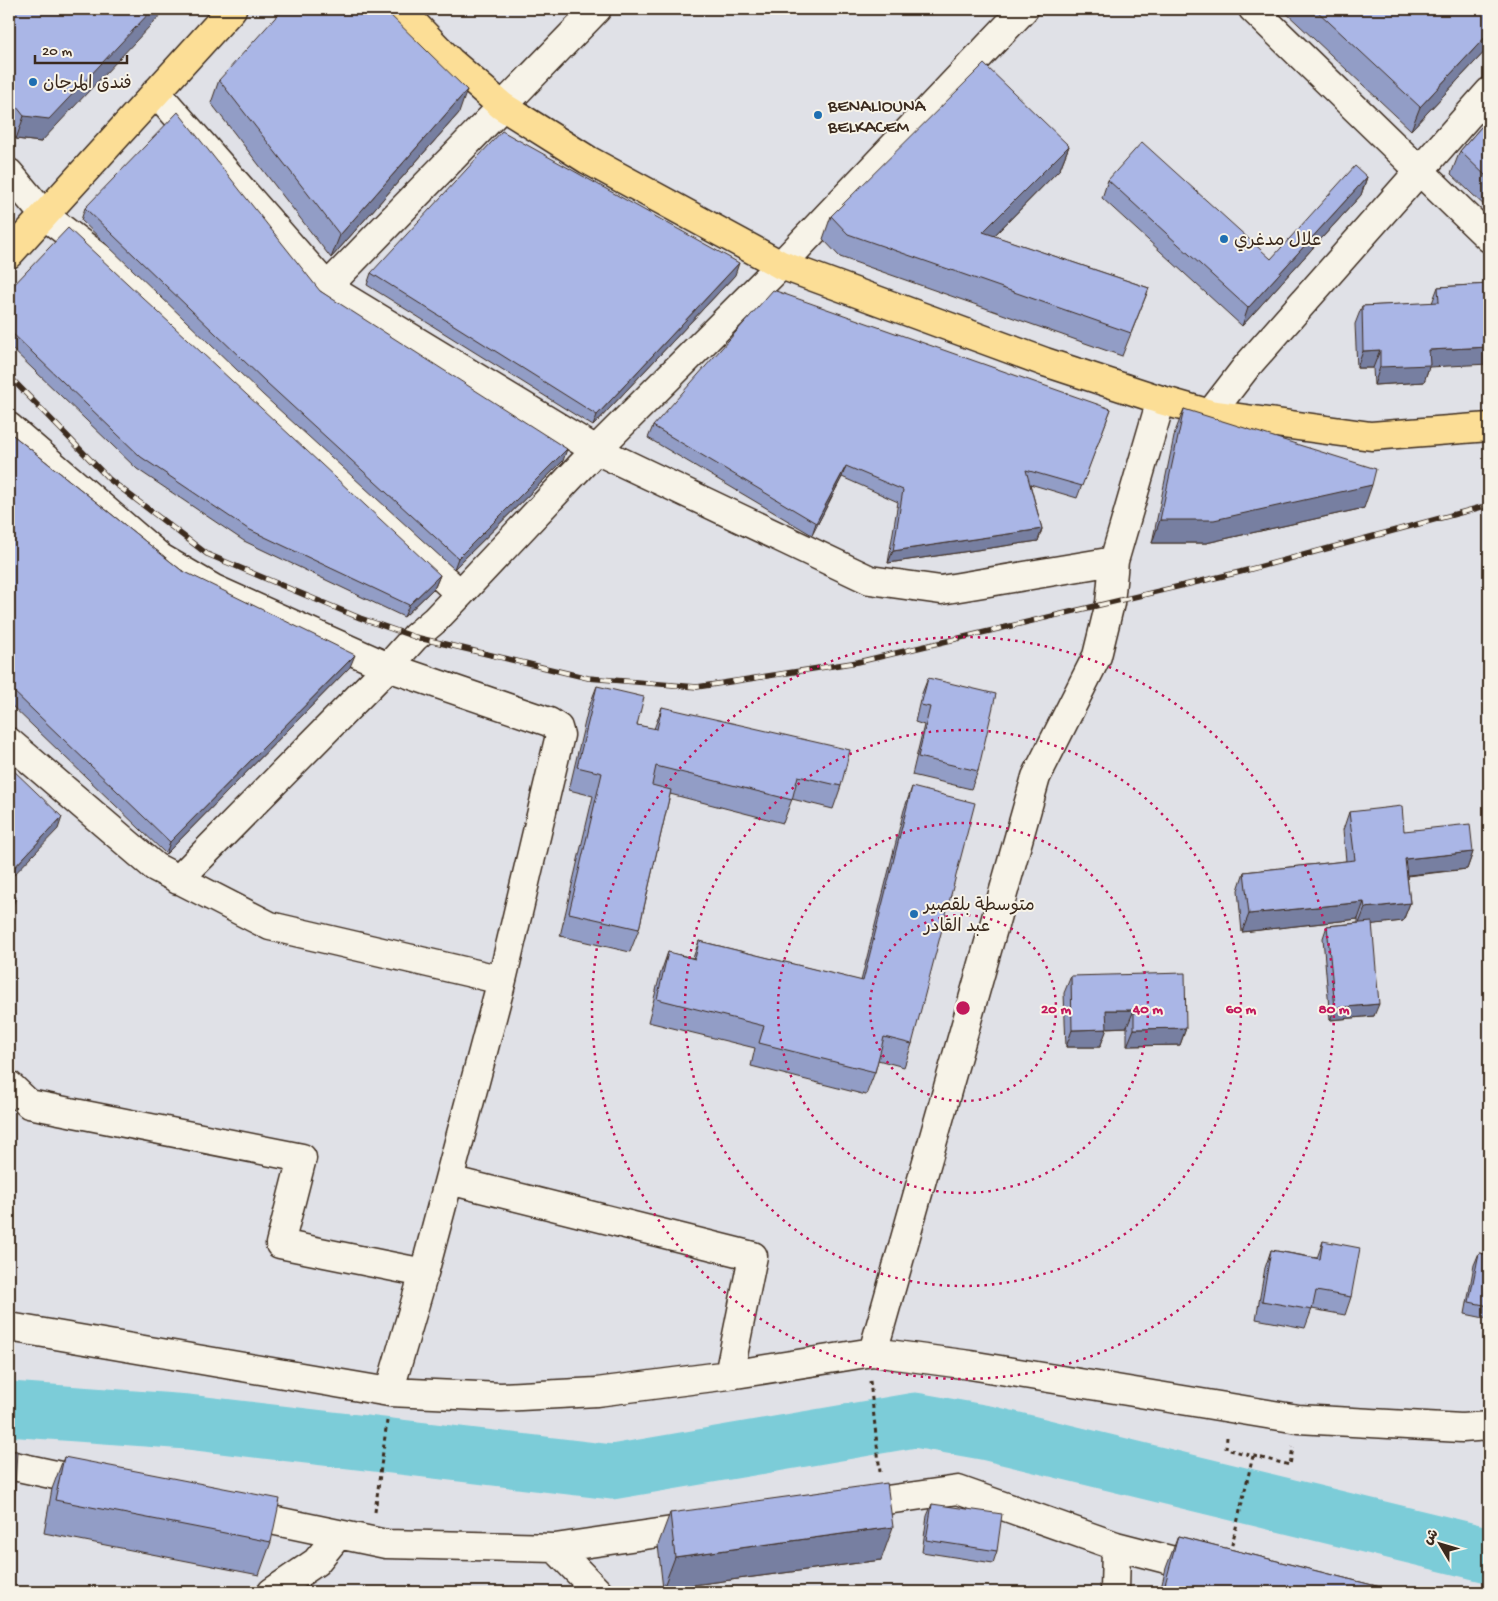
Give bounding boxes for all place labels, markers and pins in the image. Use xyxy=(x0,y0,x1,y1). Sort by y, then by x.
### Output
place label: فندق المرجان xyxy=(43,74,132,95)
marker: فندق المرجان xyxy=(27,76,39,88)
place label: BENALIOUNA BELKACEM xyxy=(827,97,927,139)
marker: BENALIOUNA BELKACEM xyxy=(812,109,824,121)
place label: علال مدغري xyxy=(1234,231,1322,252)
marker: علال مدغري xyxy=(1218,233,1230,245)
place label: متوسطة بلقصير عبد القادر xyxy=(922,896,1035,938)
marker: متوسطة بلقصير عبد القادر xyxy=(908,908,920,920)
centre of rings xyxy=(954,999,972,1017)

